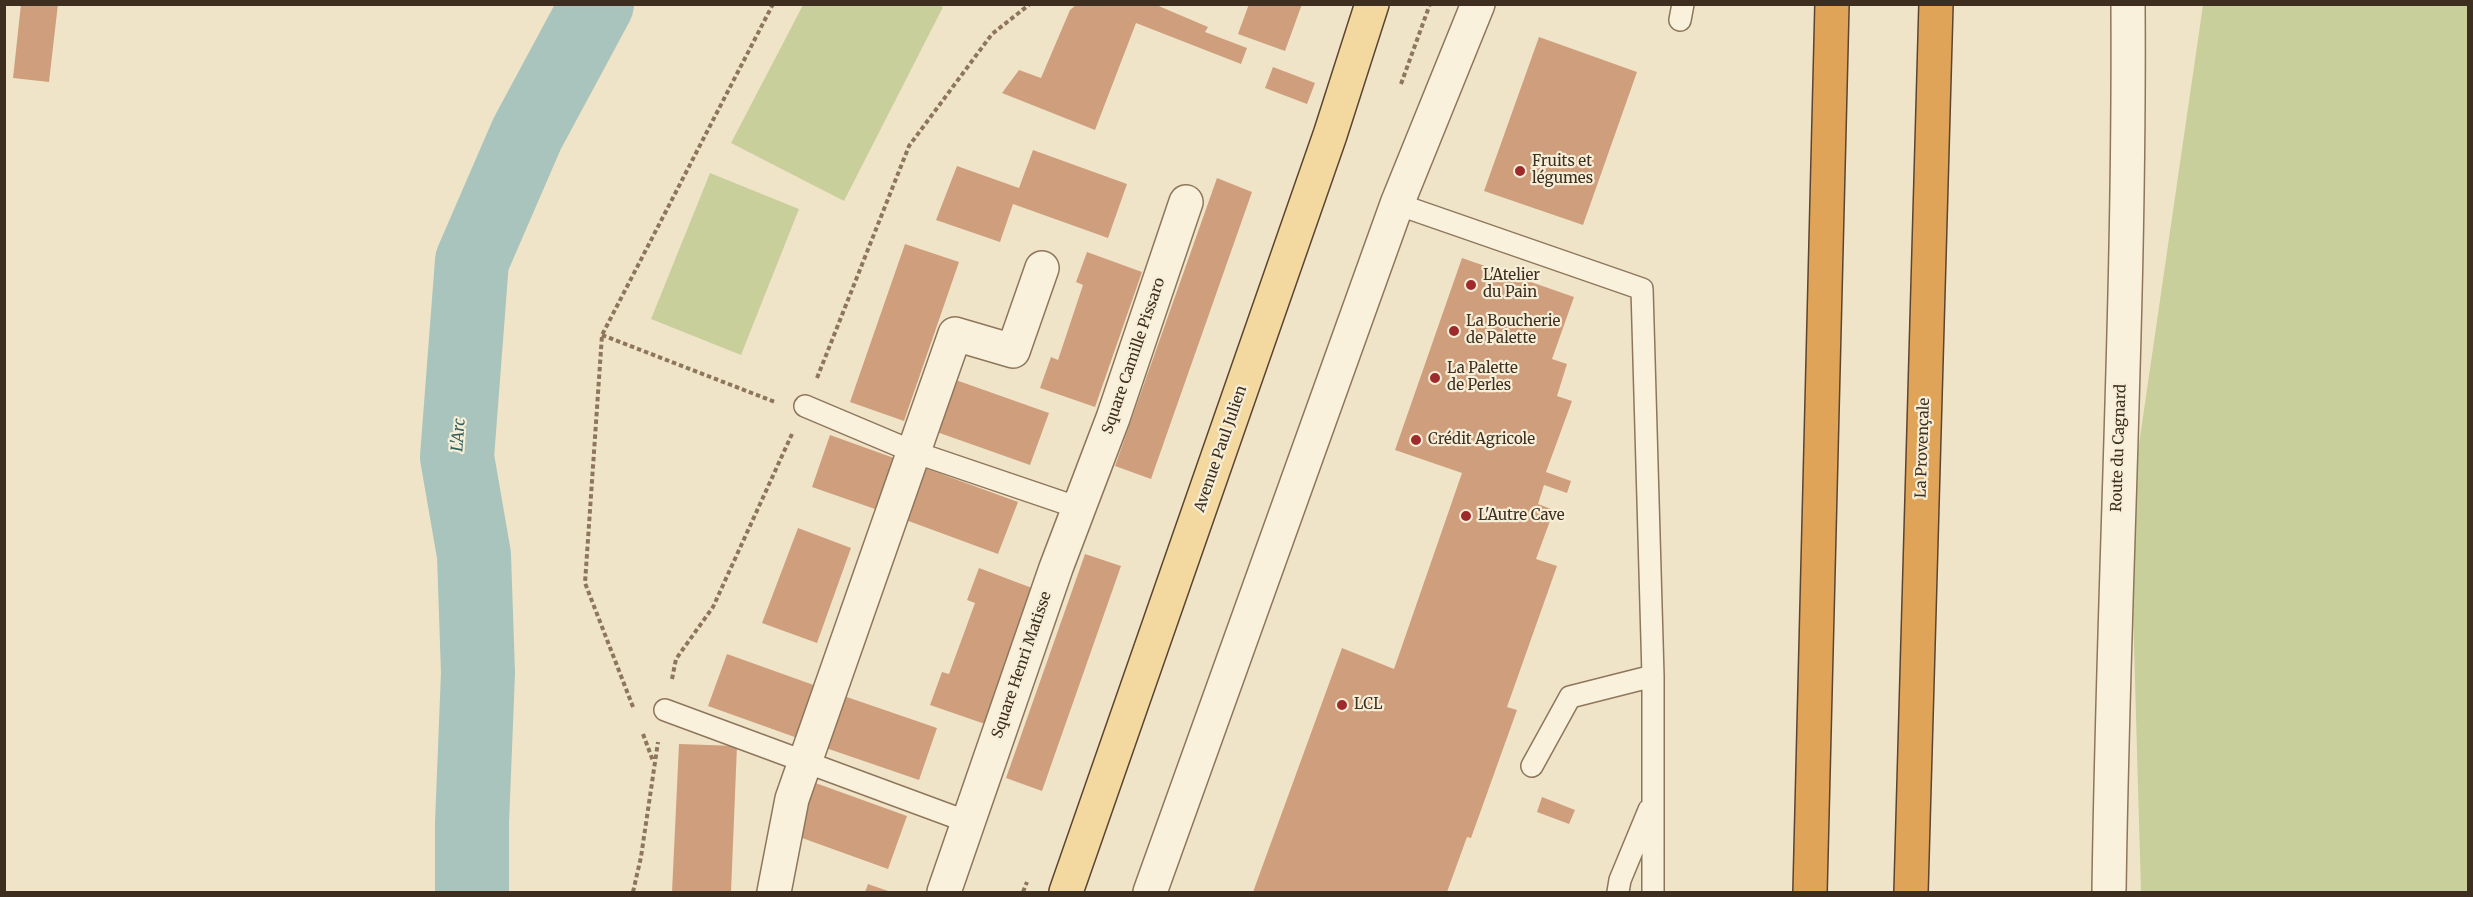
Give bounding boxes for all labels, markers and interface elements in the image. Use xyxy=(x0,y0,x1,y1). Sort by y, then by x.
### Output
place label: Fruits et légumes xyxy=(1532,153,1593,188)
marker: Fruits et légumes xyxy=(1513,164,1527,178)
place label: L'Atelier du Pain xyxy=(1483,267,1540,302)
street label: Square Camille Pissaro xyxy=(1099,276,1169,436)
marker: L'Atelier du Pain xyxy=(1464,278,1478,292)
place label: La Boucherie de Palette xyxy=(1466,313,1560,348)
marker: La Boucherie de Palette xyxy=(1447,324,1461,338)
place label: La Palette de Perles xyxy=(1447,360,1518,395)
marker: La Palette de Perles xyxy=(1428,371,1442,385)
street label: Avenue Paul Julien xyxy=(1191,383,1251,515)
street label: Route du Cagnard xyxy=(2108,384,2130,512)
street label: La Provençale xyxy=(1912,398,1934,498)
water label: L'Arc xyxy=(448,418,470,452)
place label: Crédit Agricole xyxy=(1428,431,1535,449)
marker: Crédit Agricole xyxy=(1409,433,1423,447)
place label: L'Autre Cave xyxy=(1478,507,1565,525)
marker: L'Autre Cave xyxy=(1459,509,1473,523)
street label: Square Henri Matisse xyxy=(988,589,1056,741)
place label: LCL xyxy=(1354,696,1382,714)
marker: LCL xyxy=(1335,698,1349,712)

